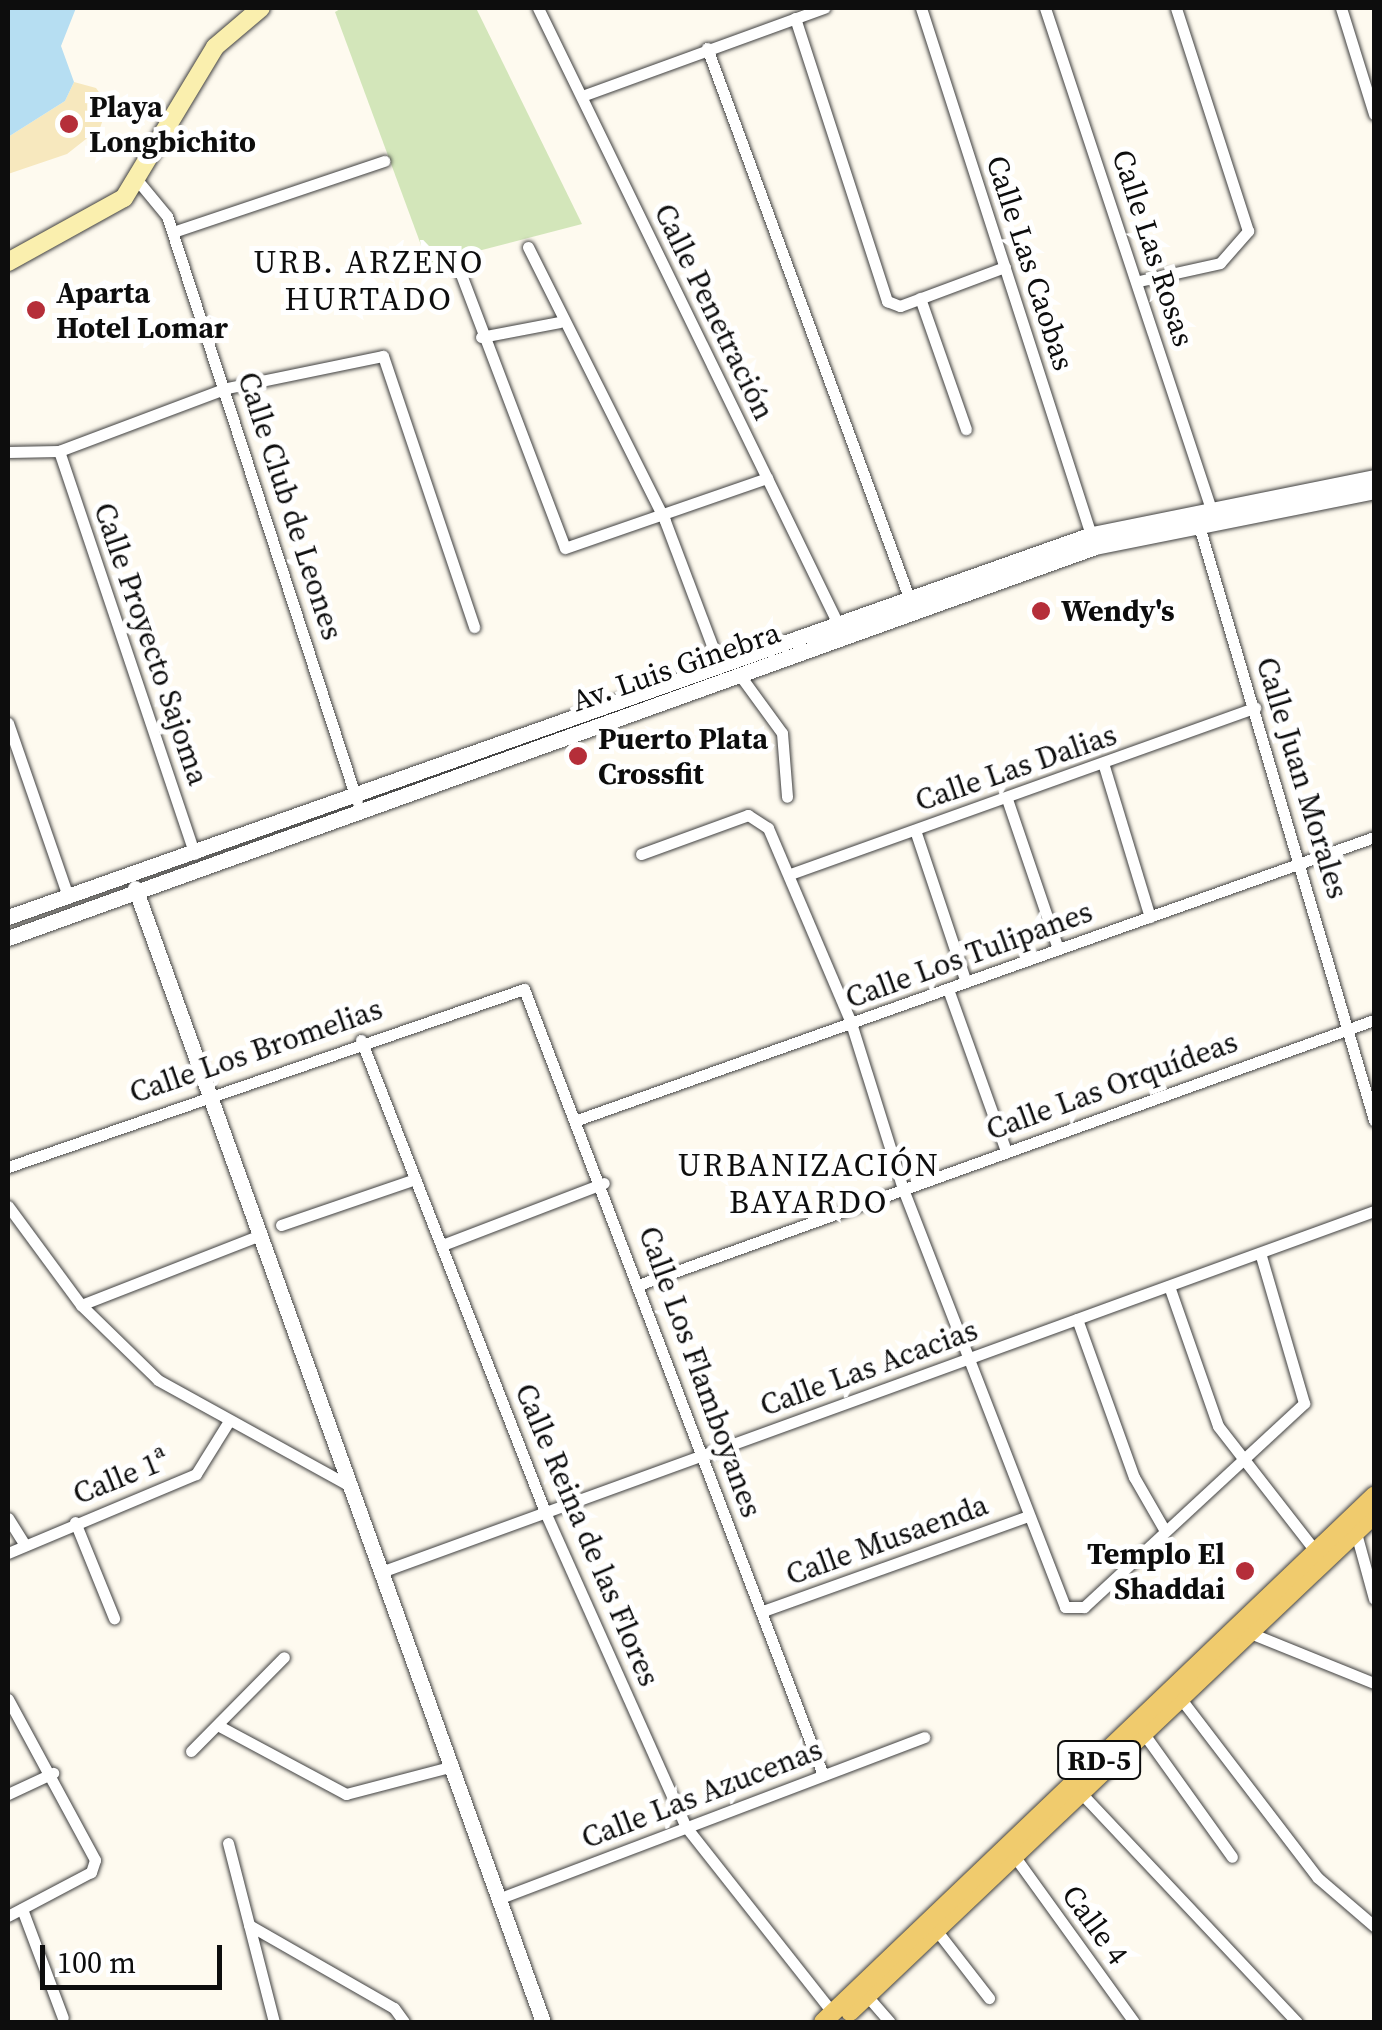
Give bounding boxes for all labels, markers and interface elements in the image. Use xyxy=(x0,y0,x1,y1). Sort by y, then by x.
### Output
place label: Playa Longbichito xyxy=(89,89,256,160)
marker: Playa Longbichito xyxy=(58,113,80,135)
street label: Calle Las Rosas xyxy=(1104,145,1202,351)
street label: Calle Las Caobas xyxy=(978,151,1082,375)
street label: Calle Penetración xyxy=(646,198,782,426)
district label: URB. ARZENO HURTADO xyxy=(253,244,485,319)
place label: Aparta Hotel Lomar xyxy=(56,275,228,346)
marker: Aparta Hotel Lomar xyxy=(25,299,47,321)
street label: Calle Club de Leones xyxy=(230,368,350,644)
street label: Calle Proyecto Sajoma xyxy=(86,498,216,790)
place label: Wendy's xyxy=(1061,593,1175,629)
marker: Wendy's xyxy=(1030,600,1052,622)
street label: Av. Luis Ginebra xyxy=(567,615,785,719)
street label: Calle Juan Morales xyxy=(1248,653,1356,903)
street label: Calle Las Dalias xyxy=(911,717,1121,819)
place label: Puerto Plata Crossfit xyxy=(598,721,768,792)
marker: Puerto Plata Crossfit xyxy=(567,745,589,767)
street label: Calle Los Tulipanes xyxy=(841,894,1097,1016)
street label: Calle Los Bromelias xyxy=(125,991,387,1111)
street label: Calle Las Orquídeas xyxy=(982,1024,1242,1148)
district label: URBANIZACIÓN BAYARDO xyxy=(677,1147,941,1222)
street label: Calle Los Flamboyanes xyxy=(631,1222,769,1522)
street label: Calle Las Acacias xyxy=(755,1312,983,1424)
street label: Calle Reina de las Flores xyxy=(507,1378,667,1692)
street label: Calle 1ª xyxy=(68,1442,174,1512)
street label: Calle Musaenda xyxy=(781,1487,993,1593)
place label: Templo El Shaddai xyxy=(1087,1536,1225,1606)
marker: Templo El Shaddai xyxy=(1234,1560,1256,1582)
street label: Calle Las Azucenas xyxy=(577,1732,827,1856)
road number: RD-5 xyxy=(1056,1737,1142,1783)
street label: Calle 4 xyxy=(1054,1878,1136,1972)
scale bar xyxy=(45,1925,228,1987)
text: 100 m xyxy=(57,1942,136,1983)

